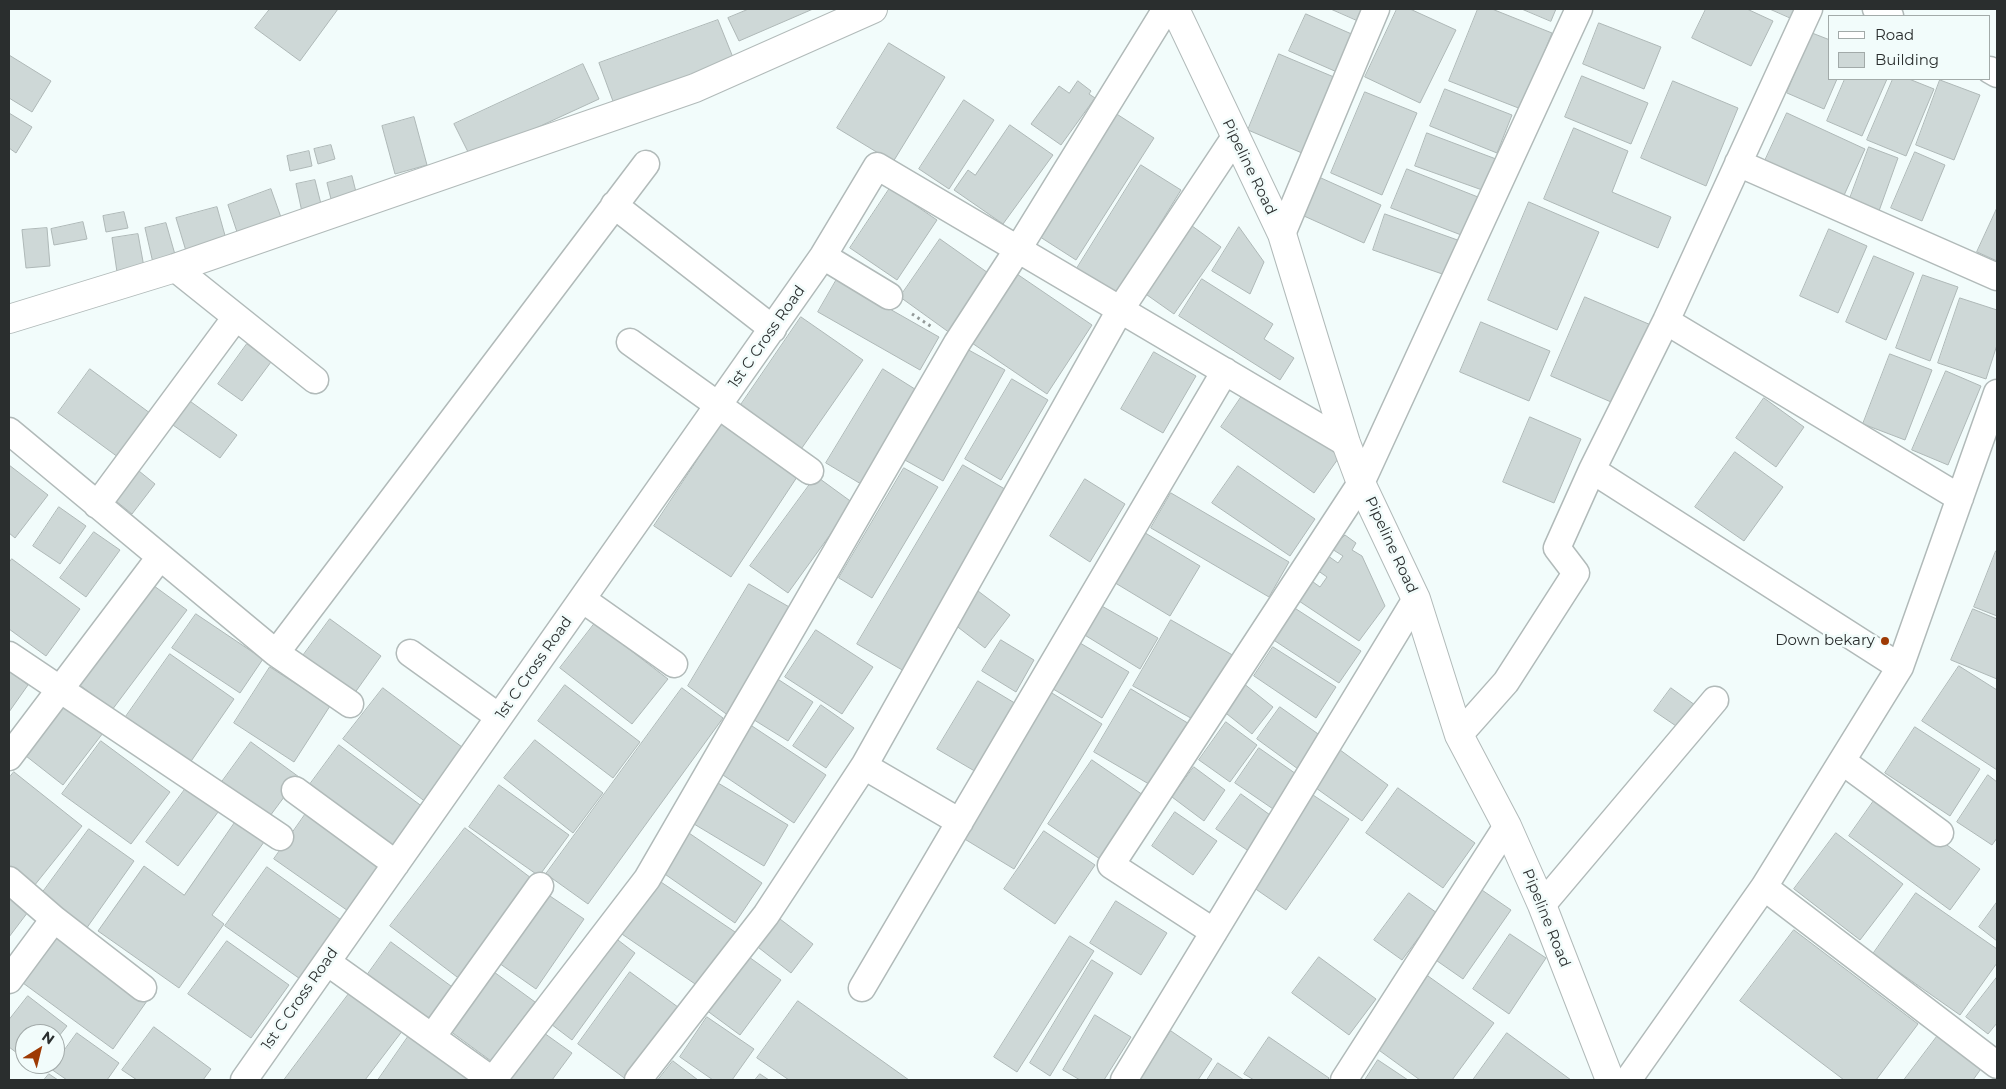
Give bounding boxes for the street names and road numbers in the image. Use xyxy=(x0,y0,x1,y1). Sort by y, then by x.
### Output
street label: Pipeline Road xyxy=(1218,116,1280,218)
street label: 1st C Cross Road xyxy=(725,282,809,392)
street label: Pipeline Road xyxy=(1361,494,1421,596)
street label: 1st C Cross Road xyxy=(492,613,576,723)
street label: Pipeline Road xyxy=(1518,866,1574,970)
street label: 1st C Cross Road xyxy=(258,944,342,1054)

